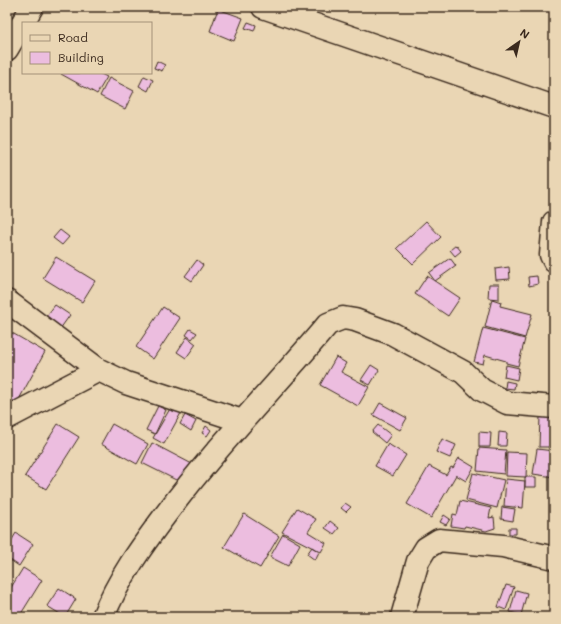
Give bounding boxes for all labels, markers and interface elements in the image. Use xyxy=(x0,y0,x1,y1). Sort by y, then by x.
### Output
legend xyxy=(22,22,152,74)
north arrow xyxy=(499,22,539,62)
text: N xyxy=(517,25,533,42)
text: Road xyxy=(58,29,88,45)
text: Building xyxy=(58,49,104,65)

